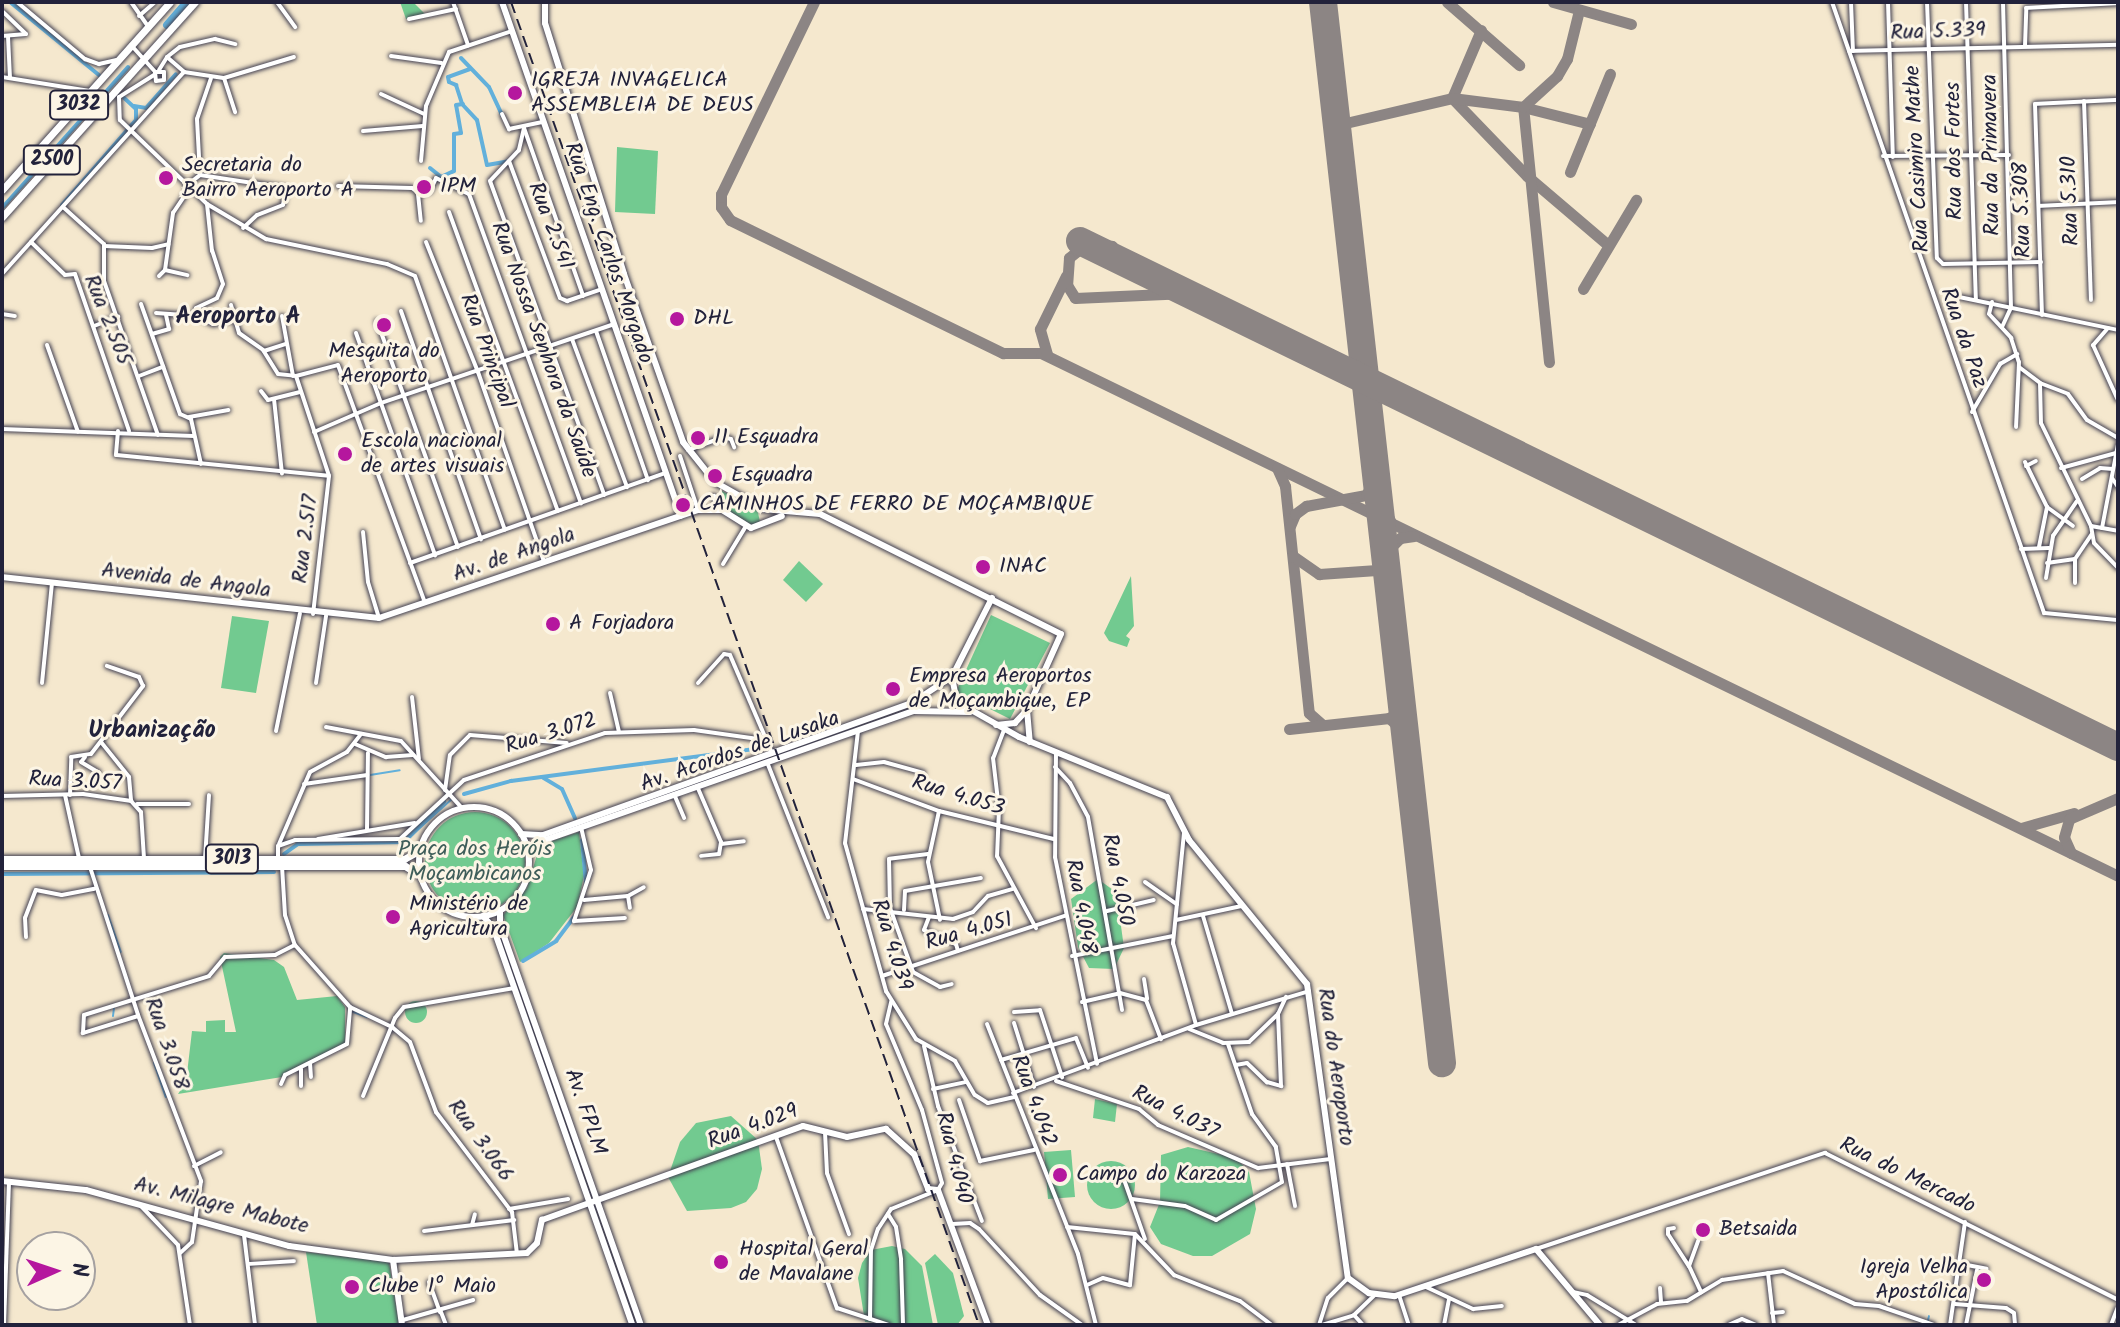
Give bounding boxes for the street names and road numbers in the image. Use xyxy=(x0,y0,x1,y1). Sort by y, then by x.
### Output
street label: Rua 5.339 xyxy=(1890,17,1986,47)
street label: Rua Casimiro Mathe xyxy=(1900,65,1936,253)
street label: Rua da Primavera xyxy=(1977,74,2007,236)
street label: Rua dos Fortes xyxy=(1941,82,1969,220)
road number: 3032 xyxy=(49,89,109,121)
street label: Rua Eng. Carlos Morgado xyxy=(558,139,658,367)
road number: 2500 xyxy=(22,144,82,176)
street label: Rua 5.310 xyxy=(2056,156,2086,246)
street label: Rua 5.308 xyxy=(2008,161,2038,259)
street label: Rua 2.541 xyxy=(521,179,579,273)
street label: Rua Nossa Senhora da Saúde xyxy=(484,218,602,482)
street label: Rua 2.505 xyxy=(77,271,137,369)
street label: Rua da Paz xyxy=(1933,284,1993,392)
street label: Rua Principal xyxy=(453,290,519,412)
street label: Rua 2.517 xyxy=(287,493,325,585)
street label: Av. de Angola xyxy=(449,522,579,588)
street label: Avenida de Angola xyxy=(100,558,272,604)
street label: Av. Acordos de Lusaka xyxy=(637,706,843,798)
street label: Rua 3.072 xyxy=(502,708,600,760)
street label: Rua 3.057 xyxy=(28,766,122,798)
street label: Rua 4.053 xyxy=(909,769,1007,823)
street label: Rua 4.050 xyxy=(1095,831,1139,929)
road number: 3013 xyxy=(204,843,260,875)
street label: Rua 4.048 xyxy=(1059,857,1101,957)
street label: Rua 4.039 xyxy=(865,896,917,994)
street label: Rua 4.051 xyxy=(922,907,1016,957)
street label: Rua do Aeroporto xyxy=(1311,986,1359,1148)
street label: Rua 3.058 xyxy=(138,994,194,1094)
street label: Rua 4.042 xyxy=(1004,1051,1062,1151)
street label: Av. FPLM xyxy=(558,1065,612,1159)
street label: Rua 4.037 xyxy=(1127,1080,1223,1146)
street label: Rua 3.066 xyxy=(441,1094,519,1188)
street label: Rua 4.029 xyxy=(704,1098,802,1156)
street label: Rua 4.040 xyxy=(929,1109,977,1207)
street label: Rua do Mercado xyxy=(1835,1132,1979,1220)
street label: Av. Milagre Mabote xyxy=(131,1172,311,1240)

